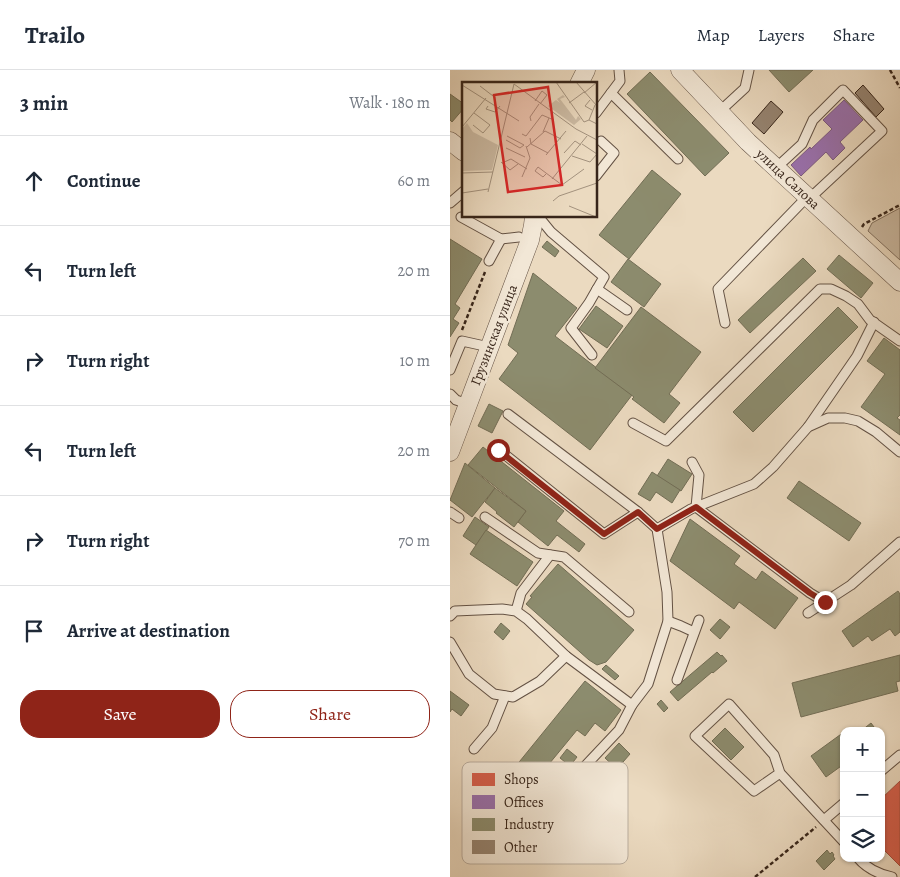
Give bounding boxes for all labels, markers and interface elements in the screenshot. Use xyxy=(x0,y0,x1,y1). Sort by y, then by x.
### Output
text: Trailo xyxy=(25,19,85,51)
text: Map xyxy=(697,23,730,47)
text: Layers xyxy=(758,23,805,47)
text: Share xyxy=(833,23,875,47)
inset map xyxy=(462,82,598,218)
text: 3 min xyxy=(20,89,68,117)
text: Walk · 180 m xyxy=(349,92,430,114)
street label: улица Салова xyxy=(751,144,824,214)
icon: ahead xyxy=(20,167,48,195)
text: Continue xyxy=(67,168,141,194)
text: 60 m xyxy=(398,170,430,192)
icon: left xyxy=(20,257,48,285)
text: Turn left xyxy=(67,258,136,284)
text: 20 m xyxy=(397,260,430,282)
street label: Грузинская улица xyxy=(466,281,522,388)
icon: right xyxy=(20,347,48,375)
text: Turn right xyxy=(67,348,149,374)
text: 10 m xyxy=(400,350,430,372)
icon: left xyxy=(20,437,48,465)
text: Turn left xyxy=(67,438,136,464)
route start xyxy=(487,439,510,462)
text: 20 m xyxy=(397,440,430,462)
icon: right xyxy=(20,527,48,555)
text: Turn right xyxy=(67,528,149,554)
text: 70 m xyxy=(398,530,430,552)
route end xyxy=(814,591,837,614)
icon: arrive xyxy=(20,617,48,645)
text: Arrive at destination xyxy=(67,618,230,644)
button: Save xyxy=(20,690,220,738)
button: Share xyxy=(230,690,430,738)
map controls xyxy=(840,727,885,862)
button: + xyxy=(840,727,885,772)
legend xyxy=(462,762,628,864)
text: Shops xyxy=(504,770,539,789)
button: − xyxy=(840,772,885,817)
text: Offices xyxy=(504,793,544,812)
text: Industry xyxy=(504,815,554,834)
button: layers xyxy=(840,817,885,862)
text: Other xyxy=(504,838,538,857)

